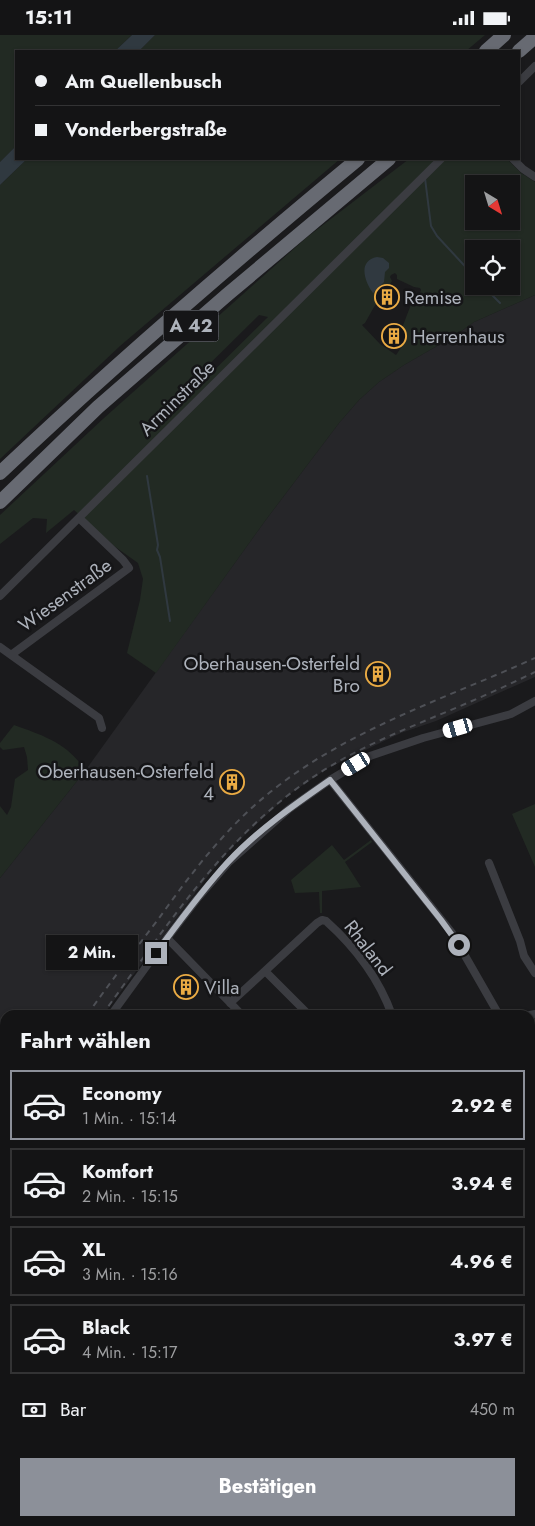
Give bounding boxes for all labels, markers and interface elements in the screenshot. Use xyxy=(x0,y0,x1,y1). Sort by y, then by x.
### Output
text: 15:11 xyxy=(25,4,72,31)
text: Am Quellenbusch xyxy=(65,68,222,95)
text: Vonderbergstraße xyxy=(65,116,227,143)
north arrow xyxy=(465,175,520,230)
map controls xyxy=(465,175,520,295)
button: locate xyxy=(465,240,520,295)
building icon: Remise xyxy=(374,284,400,310)
place label: Remise xyxy=(404,284,462,311)
road number: A 42 xyxy=(164,311,218,341)
building icon: Herrenhaus xyxy=(381,323,407,349)
place label: Herrenhaus xyxy=(412,323,505,350)
street label: Arminstraße xyxy=(133,354,221,442)
street label: Wiesenstraße xyxy=(13,552,117,638)
place label: Oberhausen-Osterfeld Bro xyxy=(183,650,360,699)
building icon: Oberhausen-Osterfeld Bro xyxy=(365,661,391,687)
car xyxy=(441,717,474,739)
car xyxy=(339,750,372,778)
place label: Oberhausen-Osterfeld 4 xyxy=(37,758,214,807)
building icon: Oberhausen-Osterfeld 4 xyxy=(219,769,245,795)
street label: Rhaland xyxy=(338,914,398,982)
route start xyxy=(448,934,470,956)
callout: 2 Min. xyxy=(46,935,138,971)
text: 2 Min. xyxy=(68,941,116,964)
route end xyxy=(145,942,167,964)
building icon: Villa xyxy=(173,974,199,1000)
place label: Villa xyxy=(204,974,239,1001)
text: Fahrt wählen xyxy=(20,1024,151,1056)
text: Economy xyxy=(82,1080,162,1107)
icon: car xyxy=(22,1083,67,1128)
text: 2.92 € xyxy=(451,1092,513,1119)
text: 1 Min. · 15:14 xyxy=(82,1107,176,1130)
text: Komfort xyxy=(82,1158,153,1185)
icon: car xyxy=(22,1161,67,1206)
text: 3.94 € xyxy=(451,1170,513,1197)
text: 2 Min. · 15:15 xyxy=(82,1185,178,1208)
text: XL xyxy=(82,1236,105,1263)
icon: car xyxy=(22,1239,67,1284)
text: 4.96 € xyxy=(450,1248,513,1275)
text: 3 Min. · 15:16 xyxy=(82,1263,178,1286)
text: Black xyxy=(82,1314,130,1341)
icon: car xyxy=(22,1317,67,1362)
text: 3.97 € xyxy=(454,1326,513,1353)
text: 4 Min. · 15:17 xyxy=(82,1341,177,1364)
icon: cash xyxy=(20,1396,48,1424)
text: Bar xyxy=(60,1396,86,1423)
text: 450 m xyxy=(470,1398,515,1421)
button: Bestätigen xyxy=(20,1458,515,1516)

